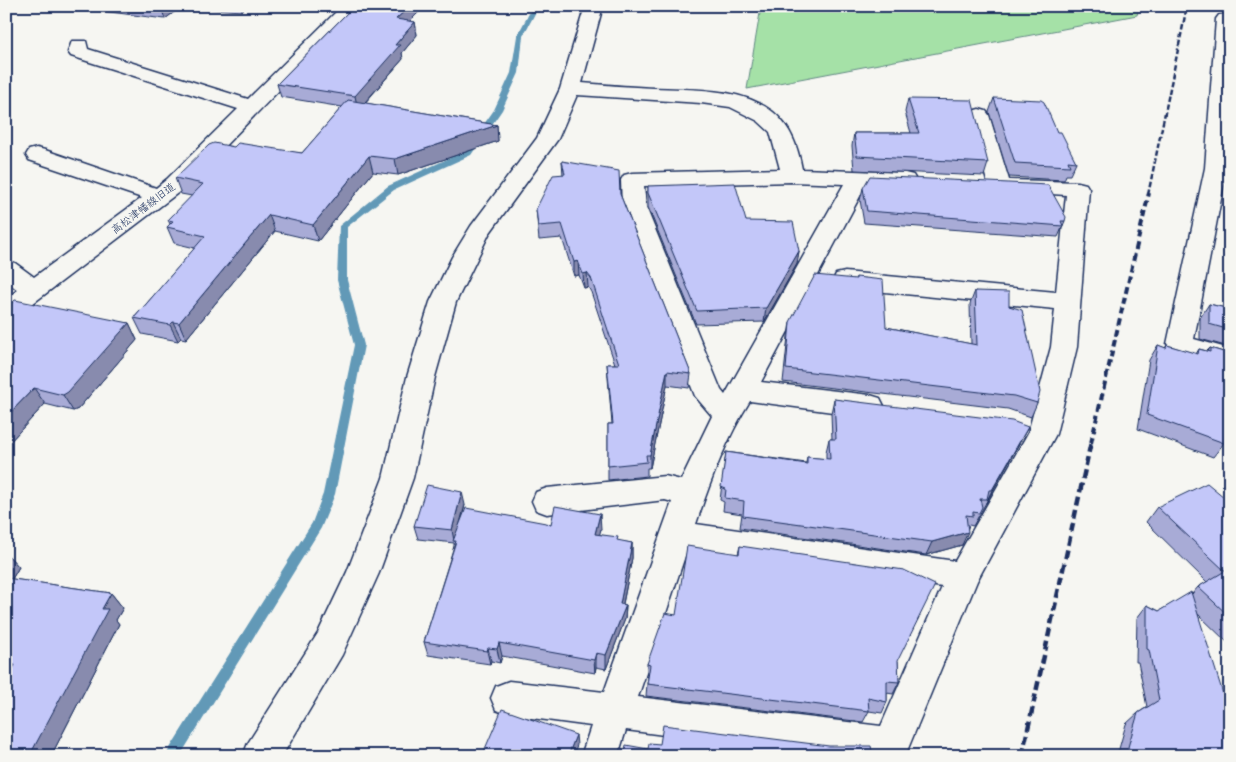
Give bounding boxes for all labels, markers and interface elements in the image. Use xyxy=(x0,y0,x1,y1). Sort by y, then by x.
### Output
street label: 高松津幡線旧道 xyxy=(107,178,180,239)

